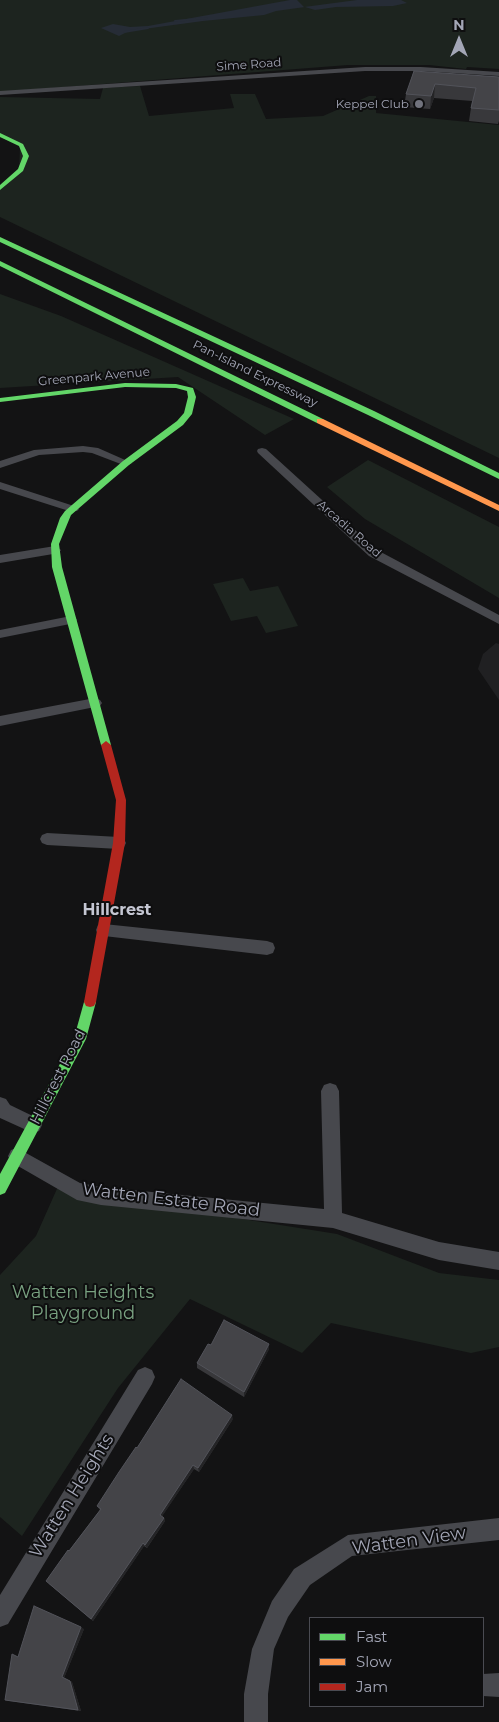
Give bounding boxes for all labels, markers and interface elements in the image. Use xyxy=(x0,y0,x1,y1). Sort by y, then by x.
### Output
north arrow xyxy=(434,15,484,65)
text: N xyxy=(453,16,465,34)
street label: Sime Road xyxy=(216,56,282,74)
place label: Keppel Club xyxy=(336,97,409,111)
marker: Keppel Club xyxy=(413,98,425,110)
street label: Pan-Island Expressway xyxy=(190,338,320,410)
street label: Greenpark Avenue xyxy=(38,365,150,389)
street label: Arcadia Road xyxy=(314,497,384,561)
district label: Hillcrest xyxy=(82,900,152,920)
street label: Hillcrest Road xyxy=(26,1026,90,1128)
street label: Watten Estate Road xyxy=(81,1178,261,1222)
park label: Watten Heights Playground xyxy=(12,1282,154,1325)
street label: Watten Heights xyxy=(25,1430,119,1562)
street label: Watten View xyxy=(351,1522,467,1560)
legend xyxy=(309,1617,484,1707)
text: Fast xyxy=(356,1627,387,1646)
text: Slow xyxy=(356,1652,392,1671)
text: Jam xyxy=(356,1677,388,1696)

